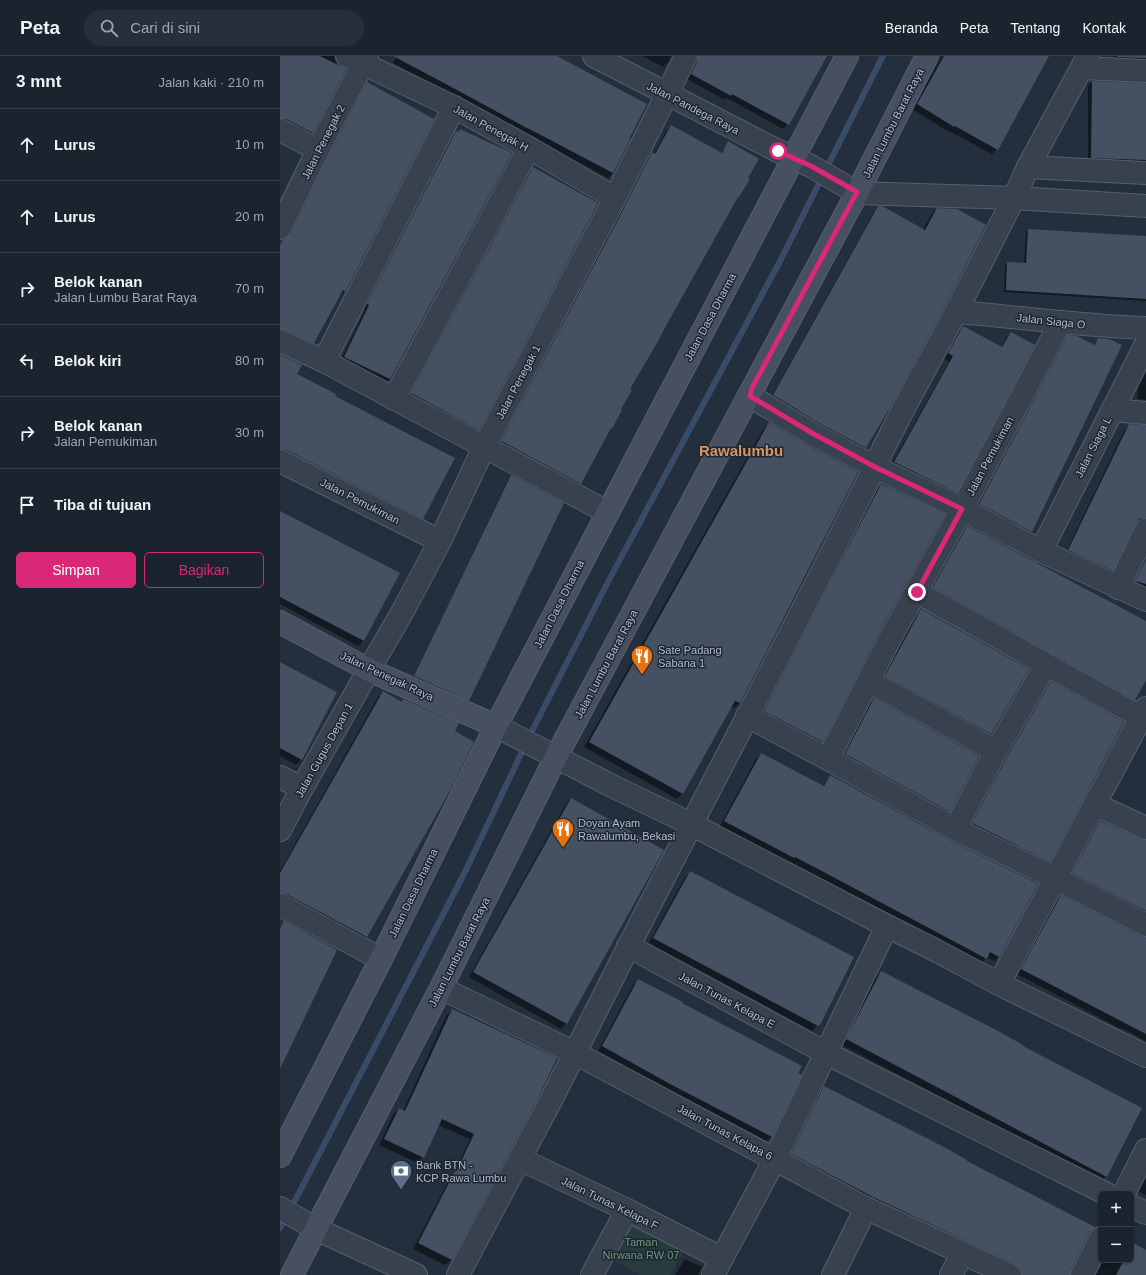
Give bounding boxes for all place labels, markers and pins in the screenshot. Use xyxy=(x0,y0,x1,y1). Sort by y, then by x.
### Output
restaurant icon: Sate Padang Sabana 1 xyxy=(629,643,655,676)
place label: Sate Padang Sabana 1 xyxy=(658,644,722,669)
restaurant icon: Doyan Ayam Rawalumbu, Bekasi xyxy=(550,816,576,849)
place label: Doyan Ayam Rawalumbu, Bekasi xyxy=(578,817,675,842)
bank icon: Bank BTN - KCP Rawa Lumbu xyxy=(388,1158,414,1191)
place label: Bank BTN - KCP Rawa Lumbu xyxy=(416,1159,506,1184)

